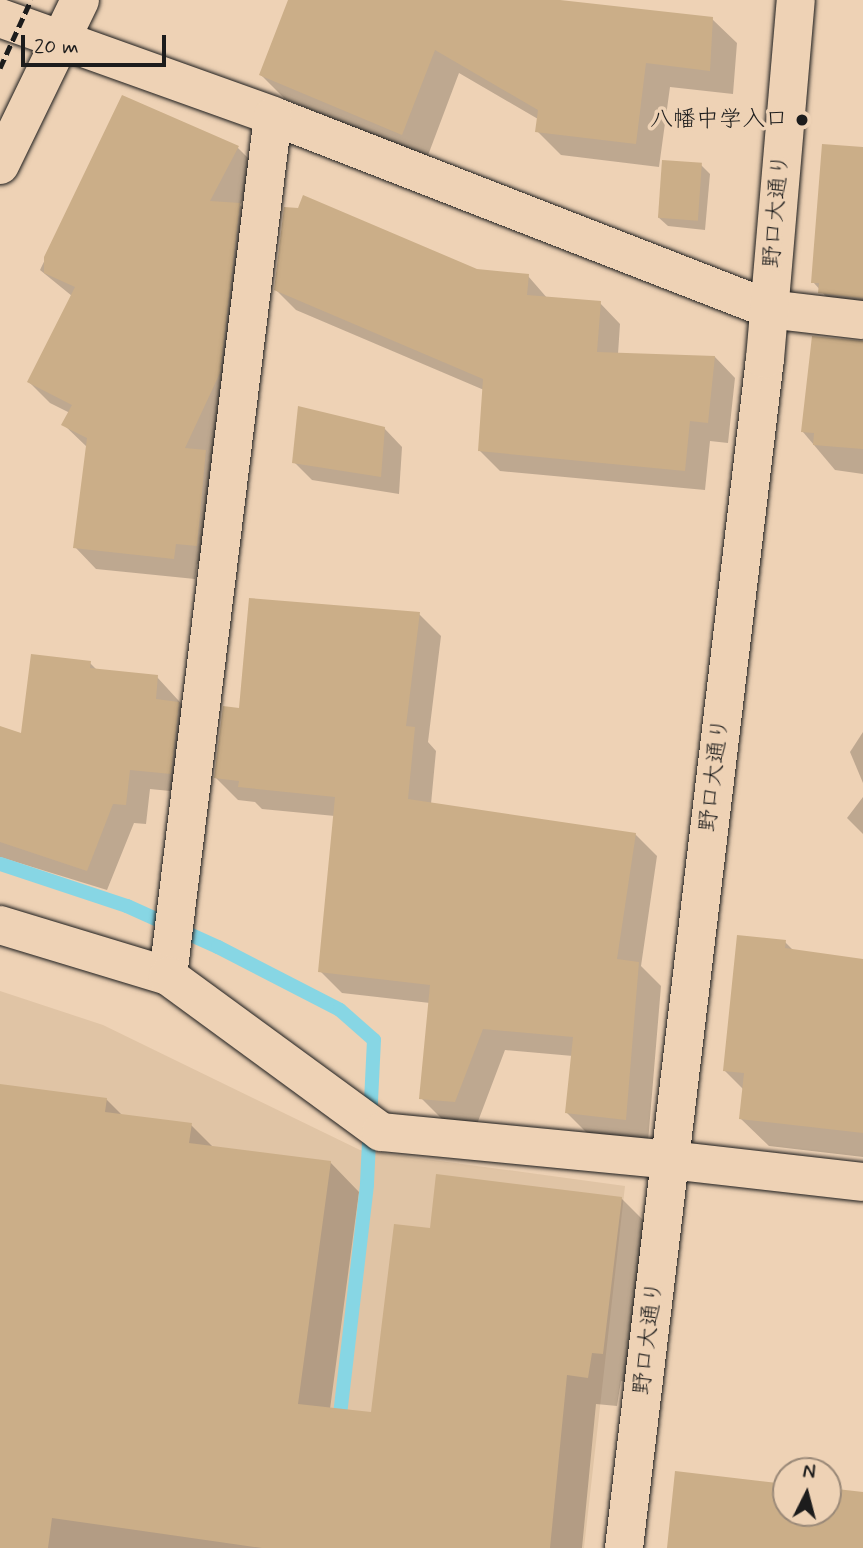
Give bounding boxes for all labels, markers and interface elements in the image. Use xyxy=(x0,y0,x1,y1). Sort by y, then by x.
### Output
scale bar xyxy=(24,21,170,65)
text: 20 m xyxy=(34,33,79,61)
place label: 八幡中学入口 xyxy=(650,106,788,134)
marker: 八幡中学入口 xyxy=(794,112,810,128)
street label: 野口大通り xyxy=(758,153,796,269)
street label: 野口大通り xyxy=(694,716,736,834)
street label: 野口大通り xyxy=(628,1279,670,1397)
north arrow xyxy=(772,1457,842,1527)
text: N xyxy=(801,1460,817,1486)

